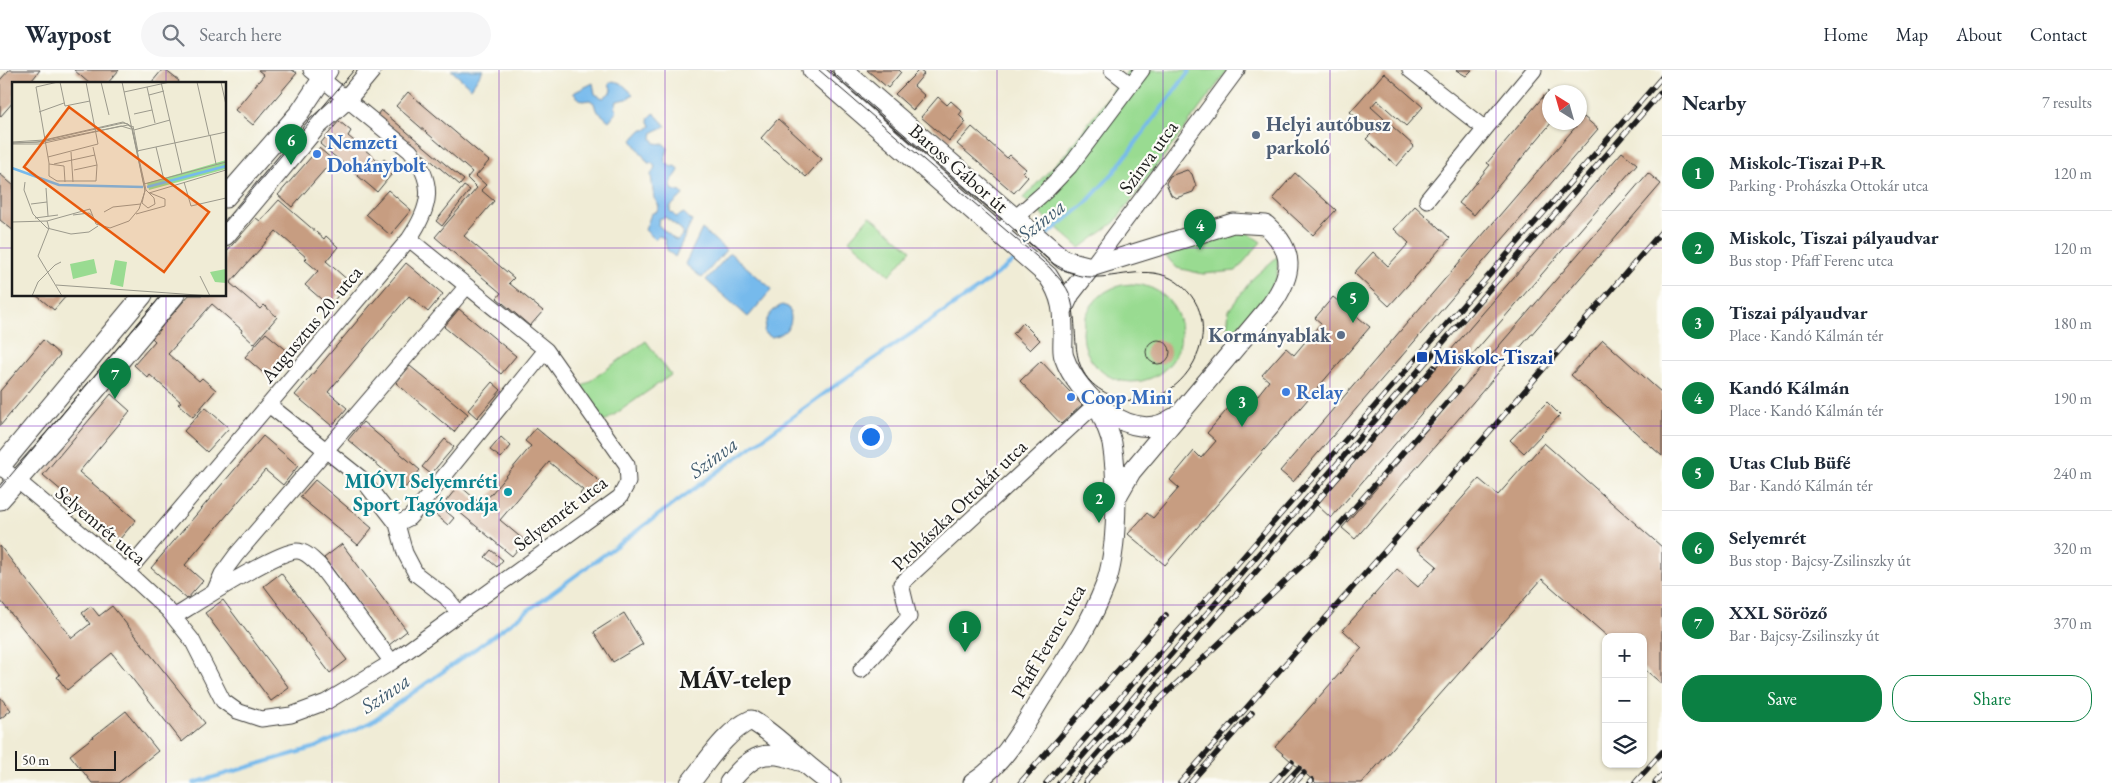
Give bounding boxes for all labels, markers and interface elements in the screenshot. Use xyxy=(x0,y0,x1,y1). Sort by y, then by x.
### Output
search box xyxy=(141,12,491,57)
text: Waypost xyxy=(25,19,111,50)
icon: search xyxy=(159,21,187,49)
text: Search here xyxy=(199,22,282,47)
text: Home xyxy=(1823,23,1868,46)
text: Map xyxy=(1896,23,1928,46)
text: About xyxy=(1956,23,2002,46)
text: Contact xyxy=(2030,23,2087,46)
inset map xyxy=(12,82,226,296)
north arrow xyxy=(1542,85,1587,130)
text: Nearby xyxy=(1682,89,1746,116)
text: 7 results xyxy=(2042,92,2092,113)
place label: Helyi autóbusz parkoló xyxy=(1266,111,1391,160)
street label: Szinva utca xyxy=(1113,115,1183,199)
street label: Baross Gábor út xyxy=(904,118,1015,219)
pin: 6 xyxy=(275,124,307,165)
place label: Nemzeti Dohánybolt xyxy=(327,129,426,178)
marker: Helyi autóbusz parkoló xyxy=(1250,129,1262,141)
marker: Nemzeti Dohánybolt xyxy=(311,148,323,160)
text: Miskolc-Tiszai P+R xyxy=(1729,150,1885,175)
text: 1 xyxy=(1694,163,1702,184)
text: 120 m xyxy=(2053,163,2092,184)
text: Parking · Prohászka Ottokár utca xyxy=(1729,175,1928,196)
water label: Szinva xyxy=(1011,193,1071,248)
pin: 4 xyxy=(1184,209,1216,250)
text: Miskolc, Tiszai pályaudvar xyxy=(1729,225,1939,250)
text: 2 xyxy=(1694,238,1702,259)
text: 120 m xyxy=(2053,238,2092,259)
text: Bus stop · Pfaff Ferenc utca xyxy=(1729,250,1893,271)
street label: Augusztus 20. utca xyxy=(254,260,368,389)
pin: 5 xyxy=(1337,282,1369,323)
text: Tiszai pályaudvar xyxy=(1729,300,1868,325)
text: 3 xyxy=(1694,313,1702,334)
text: 180 m xyxy=(2053,313,2092,334)
place label: Kormányablak xyxy=(1208,322,1332,348)
text: Place · Kandó Kálmán tér xyxy=(1729,325,1883,346)
marker: Kormányablak xyxy=(1335,329,1347,341)
place label: Miskolc-Tiszai xyxy=(1433,344,1553,370)
marker: Miskolc-Tiszai xyxy=(1415,350,1429,364)
pin: 7 xyxy=(99,358,131,399)
text: Kandó Kálmán xyxy=(1729,375,1849,400)
place label: Relay xyxy=(1296,379,1343,405)
place label: Coop Mini xyxy=(1081,384,1173,410)
pin: 3 xyxy=(1226,386,1258,427)
marker: Relay xyxy=(1280,386,1292,398)
text: 4 xyxy=(1694,388,1702,409)
text: 190 m xyxy=(2053,388,2092,409)
marker: Coop Mini xyxy=(1065,391,1077,403)
text: Place · Kandó Kálmán tér xyxy=(1729,400,1883,421)
your location xyxy=(858,424,884,450)
water label: Szinva xyxy=(682,430,743,484)
street label: Prohászka Ottokár utca xyxy=(886,433,1032,577)
text: Utas Club Büfé xyxy=(1729,450,1851,475)
text: 5 xyxy=(1694,463,1702,484)
text: 240 m xyxy=(2053,463,2092,484)
place label: MIÓVI Selyemréti Sport Tagóvodája xyxy=(344,468,498,517)
street label: Selyemrét utca xyxy=(508,469,612,557)
text: Bar · Kandó Kálmán tér xyxy=(1729,475,1873,496)
street label: Selyemrét utca xyxy=(50,479,152,571)
pin: 2 xyxy=(1083,482,1115,523)
marker: MIÓVI Selyemréti Sport Tagóvodája xyxy=(502,486,514,498)
text: Selyemrét xyxy=(1729,525,1806,550)
text: 6 xyxy=(1694,538,1702,559)
text: 320 m xyxy=(2053,538,2092,559)
text: Bus stop · Bajcsy-Zsilinszky út xyxy=(1729,550,1911,571)
street label: Pfaff Ferenc utca xyxy=(1005,579,1091,703)
text: XXL Söröző xyxy=(1729,600,1827,625)
pin: 1 xyxy=(949,611,981,652)
text: 7 xyxy=(1694,613,1702,634)
text: 370 m xyxy=(2053,613,2092,634)
text: Bar · Bajcsy-Zsilinszky út xyxy=(1729,625,1879,646)
map controls xyxy=(1602,633,1647,768)
button: + xyxy=(1602,633,1647,678)
district label: MÁV-telep xyxy=(679,663,792,695)
water label: Szinva xyxy=(354,667,415,720)
button: Save xyxy=(1682,675,1882,722)
button: Share xyxy=(1892,675,2092,722)
button: − xyxy=(1602,678,1647,723)
button: layers xyxy=(1602,723,1647,768)
scale bar xyxy=(15,748,116,771)
text: 50 m xyxy=(22,751,49,769)

